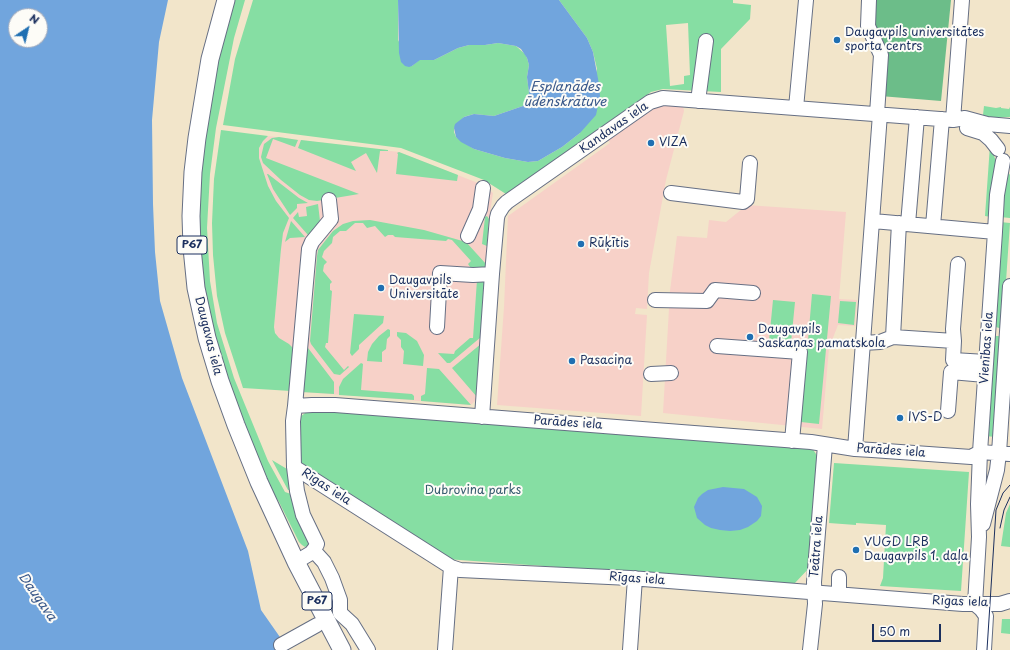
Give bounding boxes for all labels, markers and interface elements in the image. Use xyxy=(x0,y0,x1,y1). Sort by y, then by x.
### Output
north arrow xyxy=(8,8,48,48)
text: N xyxy=(26,9,43,28)
place label: Daugavpils universitātes sporta centrs xyxy=(845,26,984,54)
marker: Daugavpils universitātes sporta centrs xyxy=(832,35,842,45)
water label: Esplanādes ūdenskrātuve xyxy=(524,79,606,110)
street label: Kandavas iela xyxy=(577,99,651,157)
place label: VIZA xyxy=(659,136,687,150)
marker: VIZA xyxy=(646,138,656,148)
road number: P67 xyxy=(177,236,207,254)
place label: Rūķītis xyxy=(589,237,629,251)
marker: Rūķītis xyxy=(576,239,586,249)
place label: Daugavpils Universitāte xyxy=(389,274,459,302)
marker: Daugavpils Universitāte xyxy=(376,283,386,293)
street label: Daugavas iela xyxy=(191,295,225,377)
street label: Vienības iela xyxy=(977,311,997,385)
place label: Daugavpils Saskaņas pamatskola xyxy=(758,323,885,351)
marker: Daugavpils Saskaņas pamatskola xyxy=(745,332,755,342)
place label: Pasaciņa xyxy=(580,354,632,368)
marker: Pasaciņa xyxy=(567,356,577,366)
place label: IVS-D xyxy=(908,411,942,425)
street label: Parādes iela xyxy=(533,413,603,433)
marker: IVS-D xyxy=(895,413,905,423)
street label: Parādes iela xyxy=(856,441,926,461)
street label: Rīgas iela xyxy=(299,466,353,508)
park label: Dubrovina parks xyxy=(425,484,521,498)
street label: Teātra iela xyxy=(808,515,826,579)
place label: VUGD LRB Daugavpils 1. daļa xyxy=(864,536,968,564)
marker: VUGD LRB Daugavpils 1. daļa xyxy=(851,545,861,555)
water label: Daugava xyxy=(15,570,59,624)
street label: Rīgas iela xyxy=(608,570,666,588)
road number: P67 xyxy=(302,592,332,610)
street label: Rīgas iela xyxy=(932,594,988,610)
scale bar xyxy=(874,616,943,642)
text: 50 m xyxy=(879,622,910,640)

